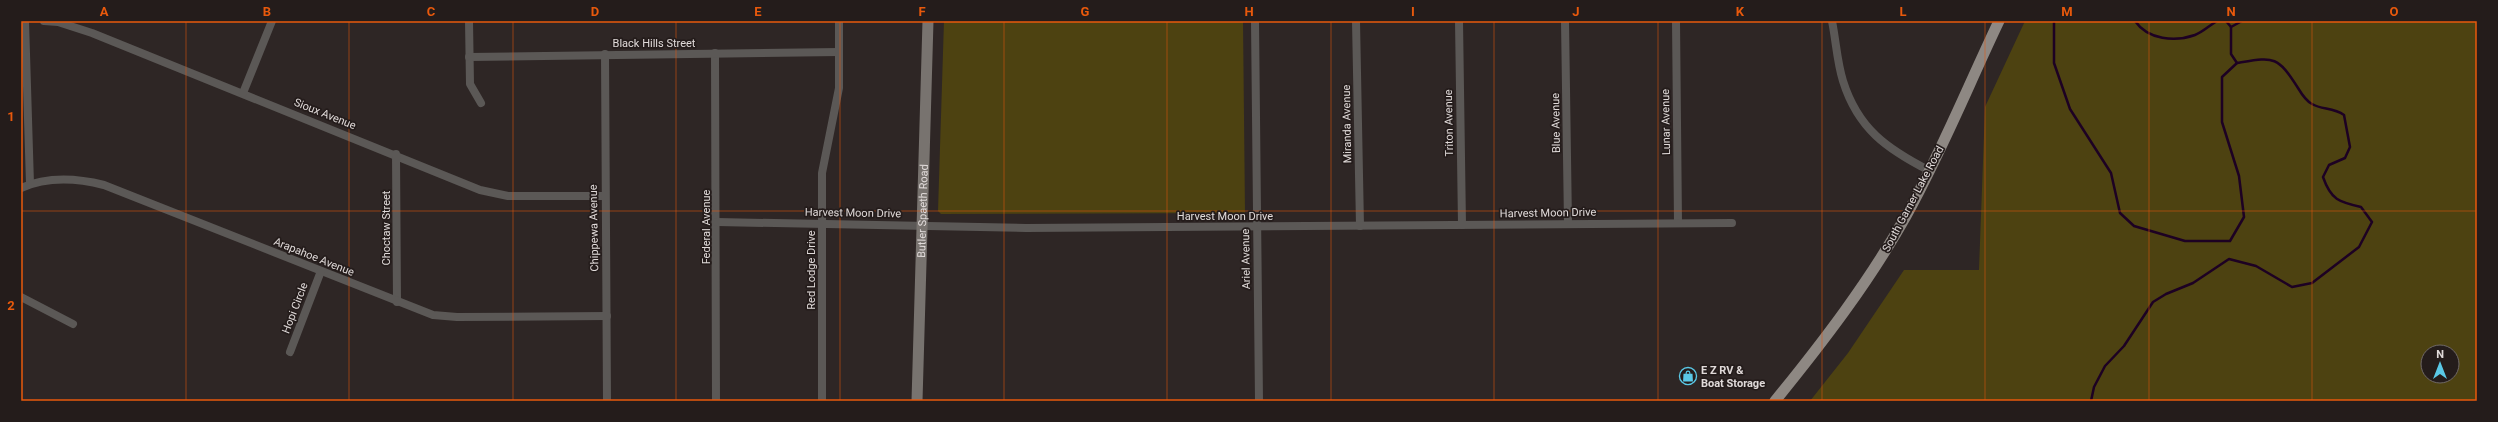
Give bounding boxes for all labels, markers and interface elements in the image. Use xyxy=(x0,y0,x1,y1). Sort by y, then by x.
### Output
text: A xyxy=(100,4,109,19)
text: B xyxy=(263,4,271,19)
text: C xyxy=(427,4,436,19)
text: D xyxy=(591,4,599,19)
text: E xyxy=(754,4,762,19)
text: F xyxy=(918,4,926,19)
text: G xyxy=(1081,4,1090,19)
text: H xyxy=(1244,4,1254,19)
text: I xyxy=(1411,4,1415,19)
text: J xyxy=(1572,4,1580,19)
text: K xyxy=(1736,4,1745,19)
text: L xyxy=(1899,4,1907,19)
text: M xyxy=(2061,4,2073,19)
text: N xyxy=(2226,4,2236,19)
text: O xyxy=(2390,4,2399,19)
street label: Black Hills Street xyxy=(613,37,696,50)
street label: Miranda Avenue xyxy=(1340,84,1354,163)
street label: Triton Avenue xyxy=(1442,89,1456,157)
street label: Lunar Avenue xyxy=(1659,89,1673,155)
street label: Blue Avenue xyxy=(1549,93,1563,153)
street label: Sioux Avenue xyxy=(292,96,358,132)
text: 1 xyxy=(7,109,15,124)
street label: South Garner Lake Road xyxy=(1880,144,1946,254)
street label: Butler Spaeth Road xyxy=(915,164,930,258)
street label: Chippewa Avenue xyxy=(587,184,601,272)
street label: Federal Avenue xyxy=(700,189,713,264)
street label: Choctaw Street xyxy=(380,190,393,265)
street label: Harvest Moon Drive xyxy=(805,206,901,220)
street label: Harvest Moon Drive xyxy=(1500,206,1596,220)
street label: Harvest Moon Drive xyxy=(1177,210,1273,223)
street label: Ariel Avenue xyxy=(1239,228,1253,290)
street label: Red Lodge Drive xyxy=(805,230,818,310)
street label: Arapahoe Avenue xyxy=(272,235,356,279)
street label: Hopi Circle xyxy=(279,281,311,335)
text: 2 xyxy=(7,298,15,313)
north arrow xyxy=(2420,344,2460,384)
text: N xyxy=(2436,348,2444,361)
place label: E Z RV & Boat Storage xyxy=(1701,364,1765,390)
shop icon: E Z RV & Boat Storage xyxy=(1678,366,1698,386)

